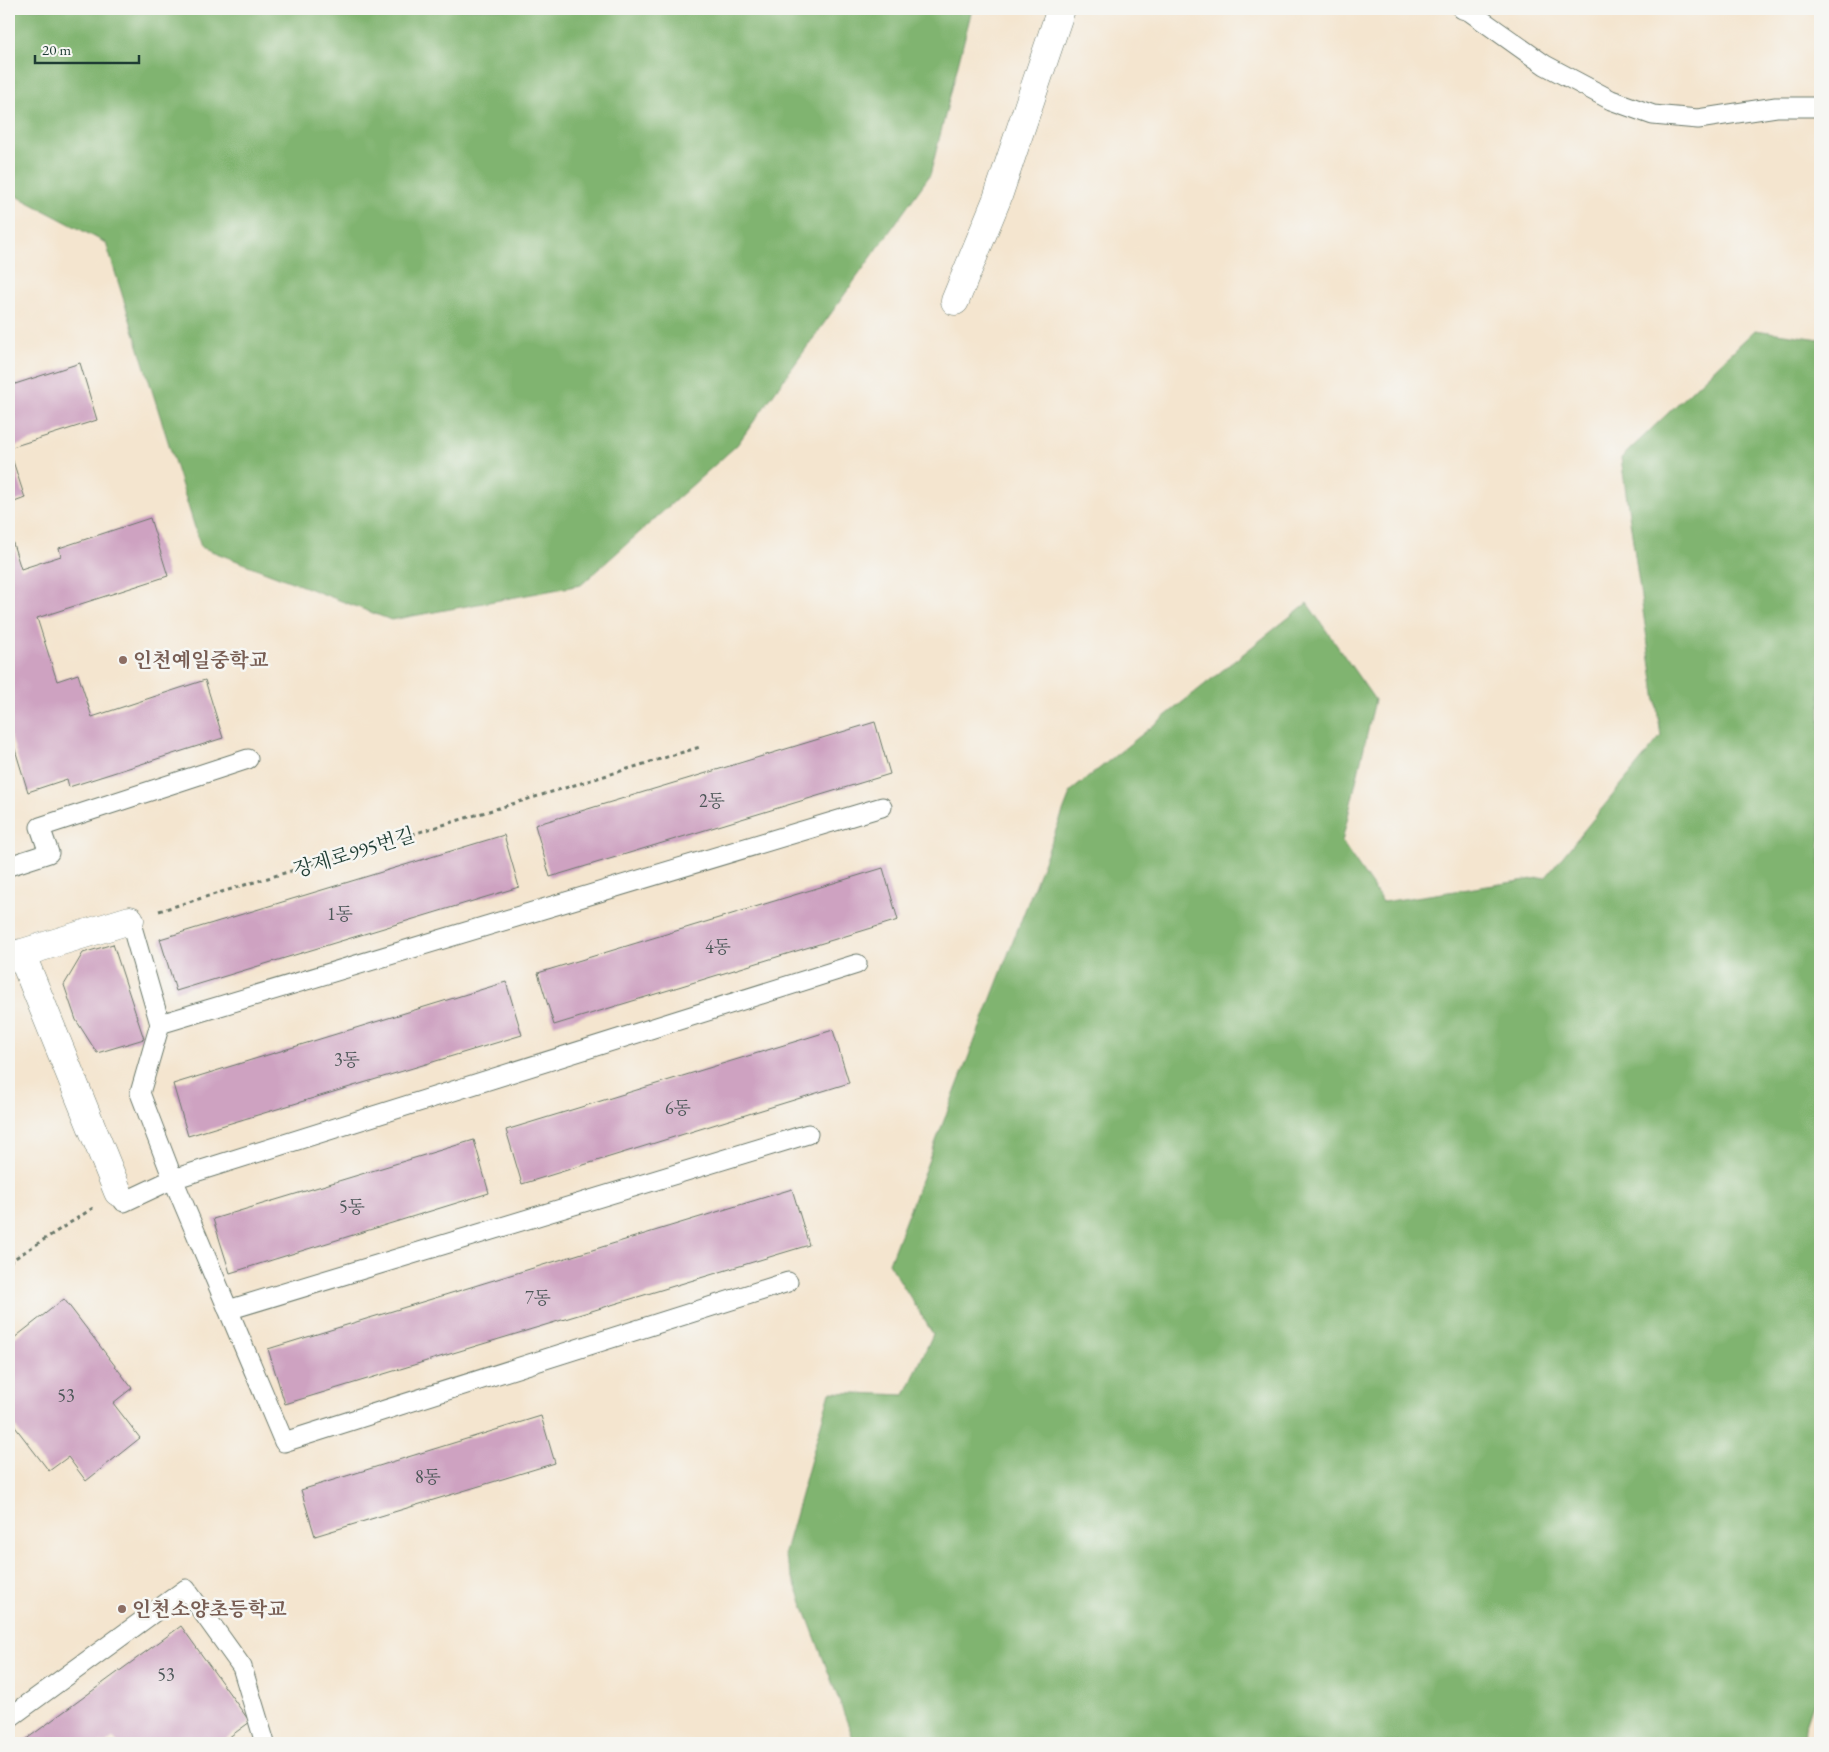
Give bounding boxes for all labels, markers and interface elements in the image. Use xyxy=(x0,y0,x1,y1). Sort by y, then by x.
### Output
scale bar xyxy=(35,32,139,64)
text: 20 m xyxy=(42,40,71,59)
place label: 인천예일중학교 xyxy=(133,647,269,673)
marker: 인천예일중학교 xyxy=(117,654,129,666)
house number: 2동 xyxy=(699,789,725,812)
street label: 장제로995번길 xyxy=(290,821,418,883)
house number: 1동 xyxy=(327,902,353,925)
house number: 4동 xyxy=(705,935,731,958)
house number: 3동 xyxy=(334,1048,360,1071)
house number: 6동 xyxy=(665,1096,691,1119)
house number: 5동 xyxy=(339,1195,365,1218)
house number: 7동 xyxy=(525,1286,551,1309)
house number: 53 xyxy=(57,1384,75,1407)
house number: 8동 xyxy=(415,1465,441,1488)
place label: 인천소양초등학교 xyxy=(132,1596,287,1622)
marker: 인천소양초등학교 xyxy=(116,1603,128,1615)
house number: 53 xyxy=(157,1663,175,1686)

